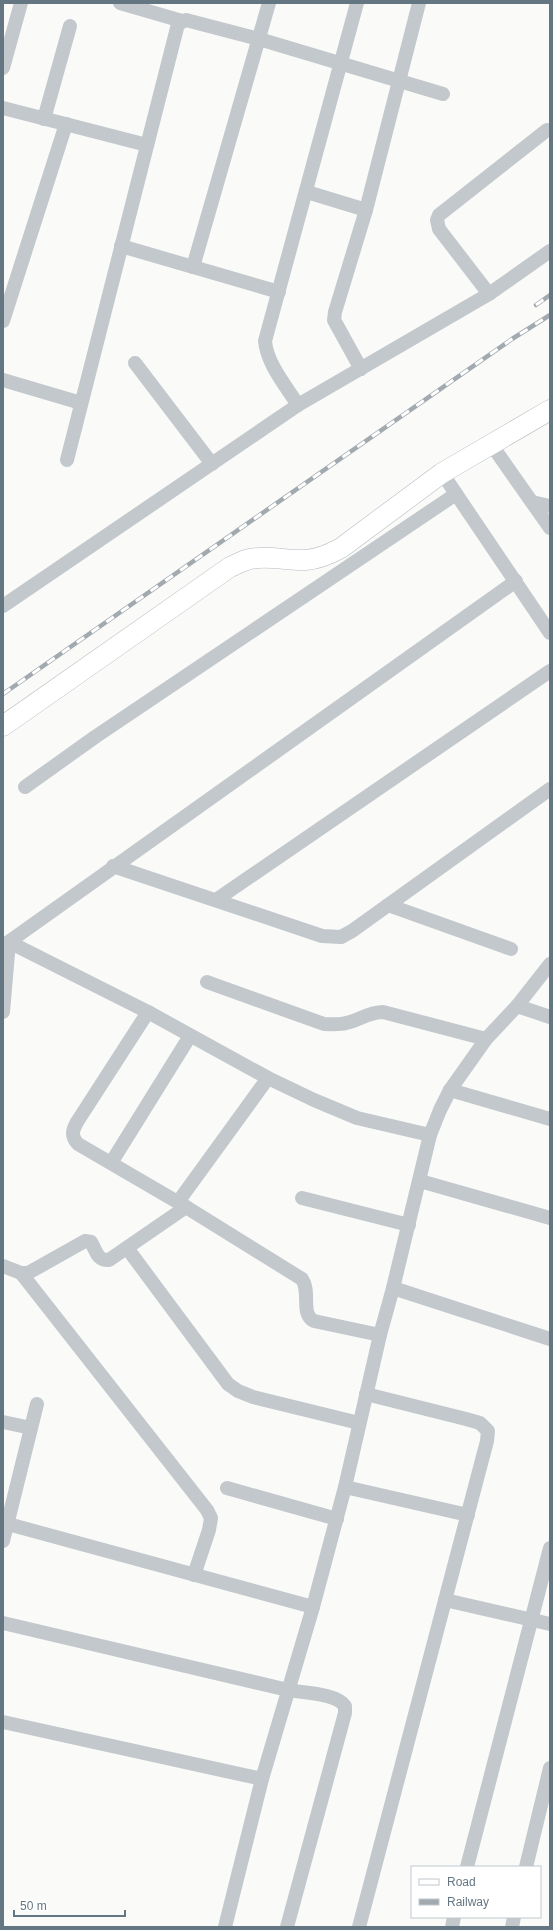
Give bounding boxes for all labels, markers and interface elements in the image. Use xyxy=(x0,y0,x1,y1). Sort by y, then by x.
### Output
legend xyxy=(411,1866,541,1918)
text: Road xyxy=(447,1875,476,1889)
scale bar xyxy=(14,1892,125,1918)
text: Railway xyxy=(447,1895,489,1909)
text: 50 m xyxy=(20,1899,47,1913)

